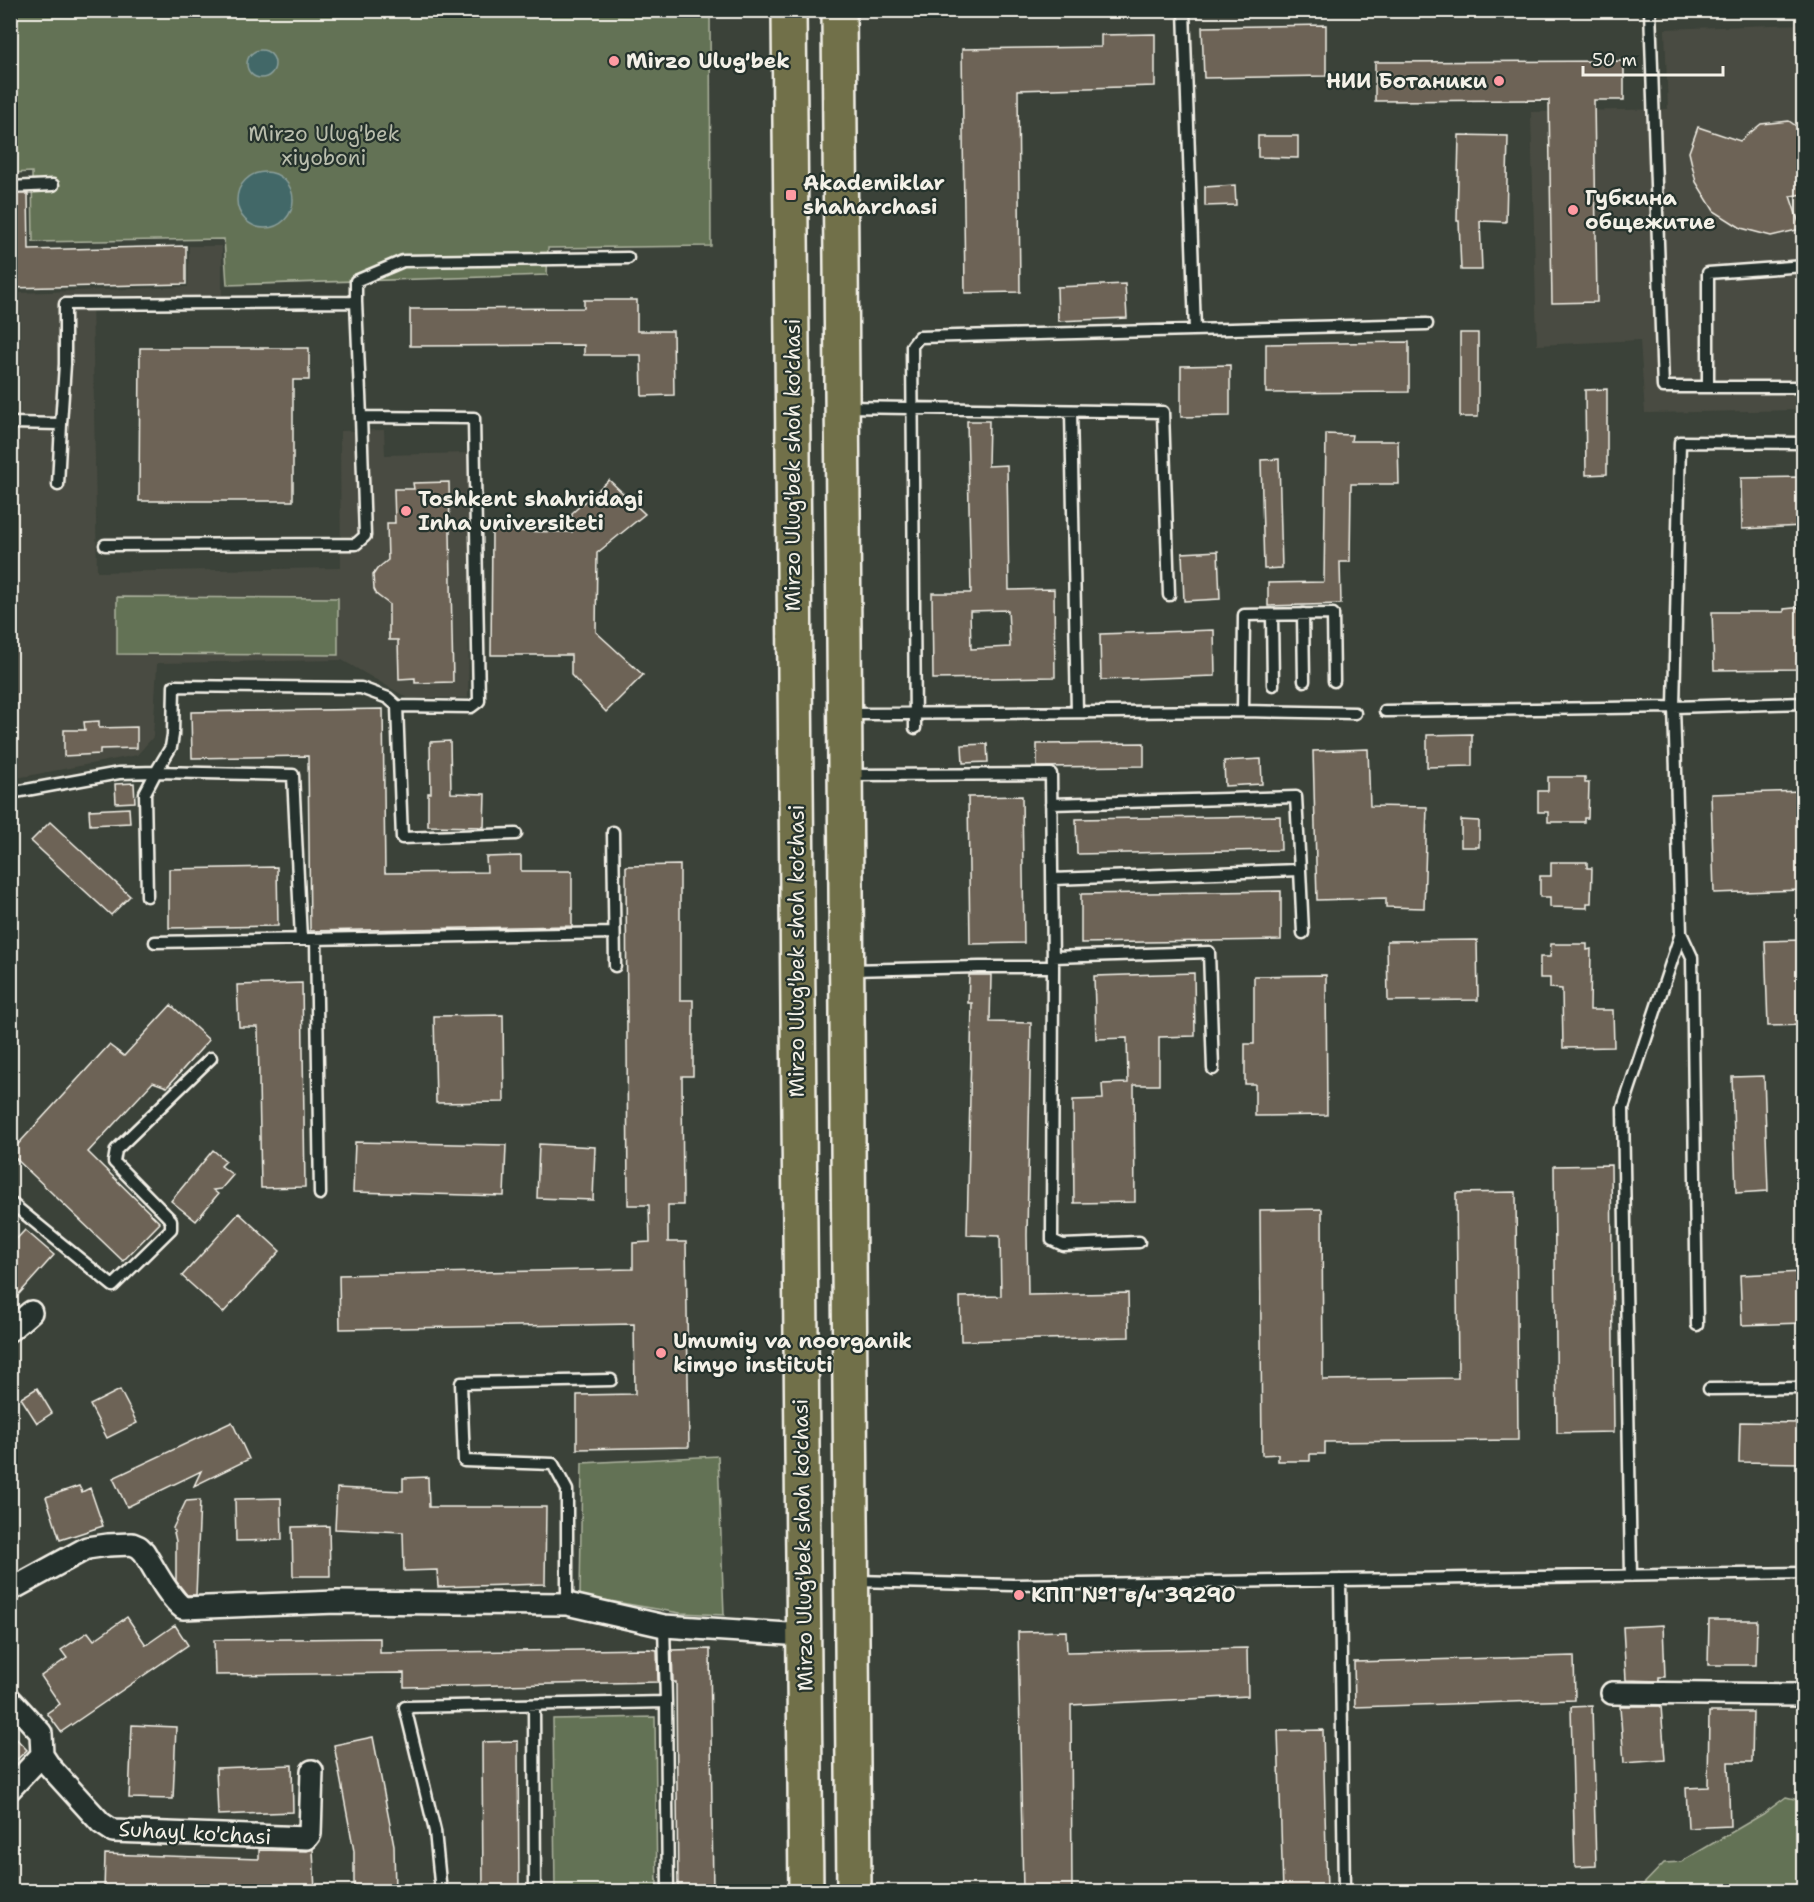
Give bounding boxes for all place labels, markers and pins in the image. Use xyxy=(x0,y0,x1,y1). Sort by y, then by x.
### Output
place label: Mirzo Ulug'bek xyxy=(626,47,790,75)
marker: Mirzo Ulug'bek xyxy=(607,54,621,68)
place label: НИИ Ботаники xyxy=(1326,67,1487,95)
marker: НИИ Ботаники xyxy=(1492,74,1506,88)
place label: Akademiklar shaharchasi xyxy=(803,169,945,221)
place label: Губкина общежитие xyxy=(1585,184,1716,236)
marker: Akademiklar shaharchasi xyxy=(784,188,798,202)
marker: Губкина общежитие xyxy=(1566,203,1580,217)
place label: Toshkent shahridagi Inha universiteti xyxy=(418,485,644,537)
marker: Toshkent shahridagi Inha universiteti xyxy=(399,504,413,518)
place label: Umumiy va noorganik kimyo instituti xyxy=(673,1327,912,1379)
marker: Umumiy va noorganik kimyo instituti xyxy=(654,1346,668,1360)
place label: КПП №1 в/ч 39290 xyxy=(1031,1581,1236,1609)
marker: КПП №1 в/ч 39290 xyxy=(1012,1588,1026,1602)

